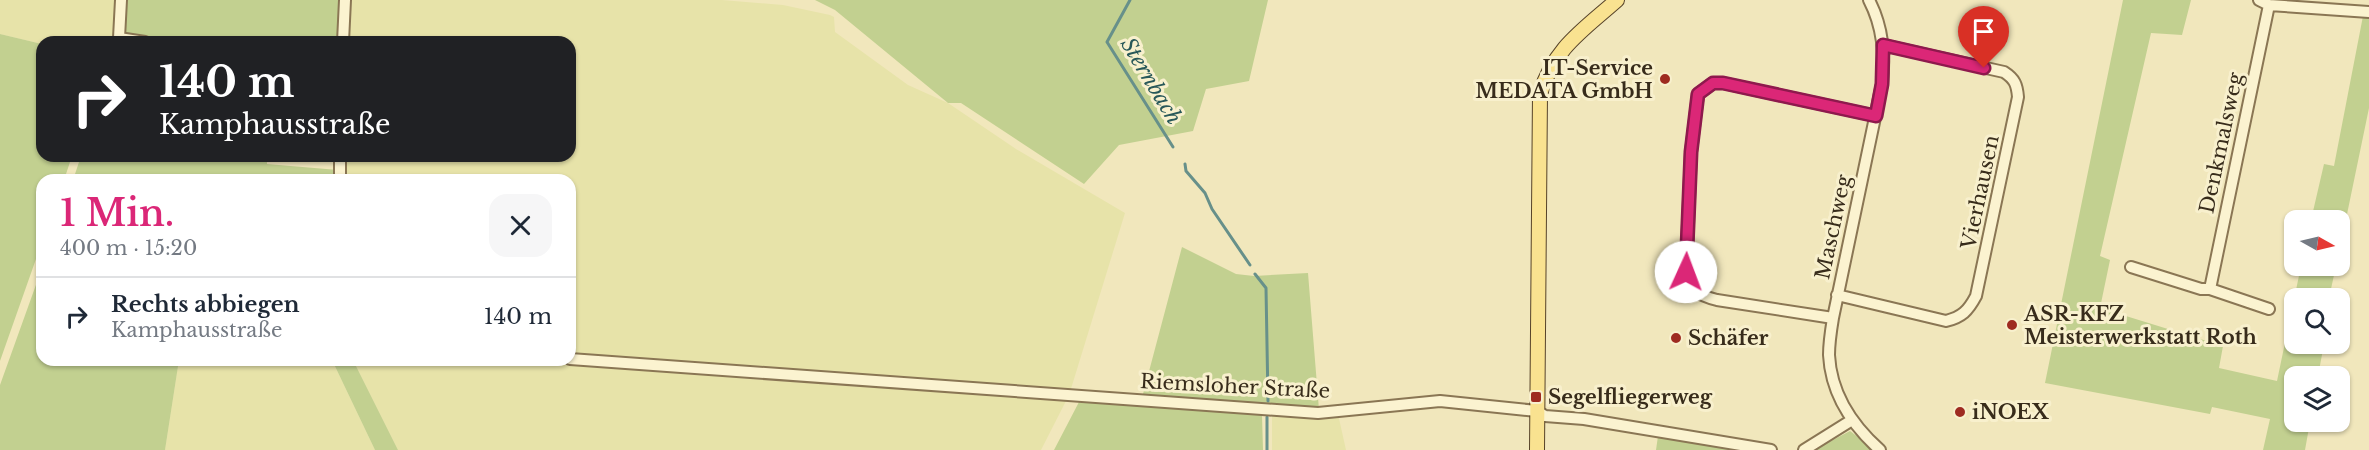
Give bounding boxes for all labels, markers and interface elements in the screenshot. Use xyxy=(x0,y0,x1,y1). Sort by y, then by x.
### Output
pin xyxy=(1958,6,2009,68)
icon: arrive xyxy=(1967,15,2000,48)
water label: Sternbach xyxy=(1115,33,1187,129)
text: 140 m xyxy=(159,56,295,108)
place label: IT-Service MEDATA GmbH xyxy=(1475,56,1653,103)
icon: right xyxy=(60,60,138,138)
street label: Denkmalsweg xyxy=(2194,69,2248,216)
marker: IT-Service MEDATA GmbH xyxy=(1658,72,1672,86)
text: Kamphausstraße xyxy=(159,108,390,141)
street label: Vierhausen xyxy=(1956,133,2004,252)
street label: Maschweg xyxy=(1810,172,1856,281)
text: 1 Min. xyxy=(60,191,174,236)
button: close xyxy=(489,194,552,257)
north arrow xyxy=(2284,210,2350,276)
map controls xyxy=(2284,210,2350,432)
text: 400 m · 15:20 xyxy=(60,236,197,260)
position arrow xyxy=(1654,240,1718,304)
button: search xyxy=(2284,288,2350,354)
text: Rechts abbiegen xyxy=(111,291,300,318)
icon: right xyxy=(60,300,93,333)
place label: ASR-KFZ Meisterwerkstatt Roth xyxy=(2023,302,2257,349)
text: 140 m xyxy=(484,303,552,330)
text: Kamphausstraße xyxy=(111,318,282,342)
marker: ASR-KFZ Meisterwerkstatt Roth xyxy=(2005,318,2019,332)
place label: Schäfer xyxy=(1688,326,1769,350)
marker: Schäfer xyxy=(1669,331,1683,345)
button: layers xyxy=(2284,366,2350,432)
street label: Riemsloher Straße xyxy=(1139,369,1331,403)
place label: Segelfliegerweg xyxy=(1548,385,1713,409)
marker: Segelfliegerweg xyxy=(1529,390,1543,404)
place label: iNOEX xyxy=(1972,400,2050,424)
marker: iNOEX xyxy=(1953,405,1967,419)

